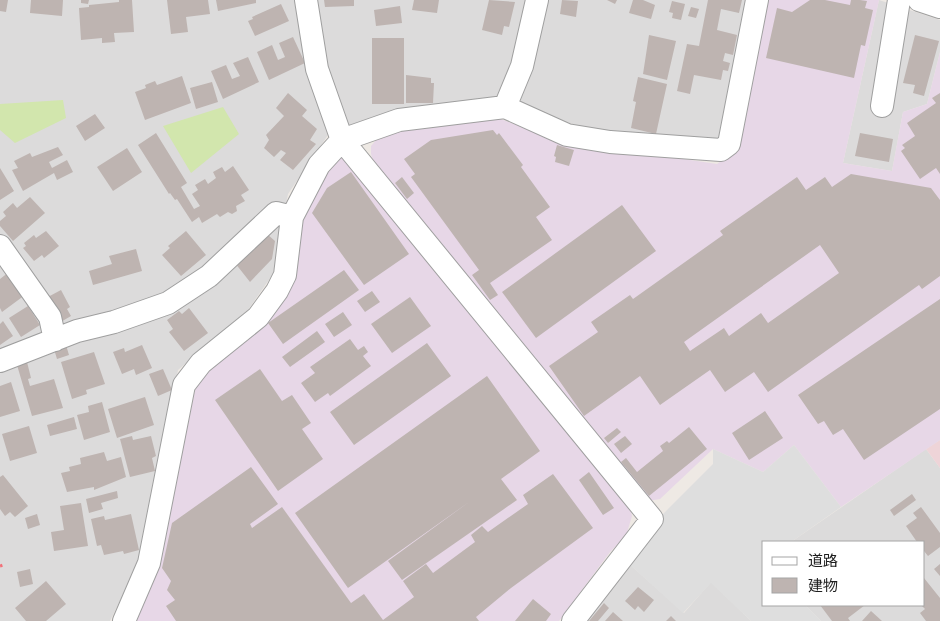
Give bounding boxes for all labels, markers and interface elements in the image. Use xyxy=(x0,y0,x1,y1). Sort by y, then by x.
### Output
legend xyxy=(762,541,925,606)
text: 道路 xyxy=(808,553,838,572)
text: 建物 xyxy=(808,578,838,597)

